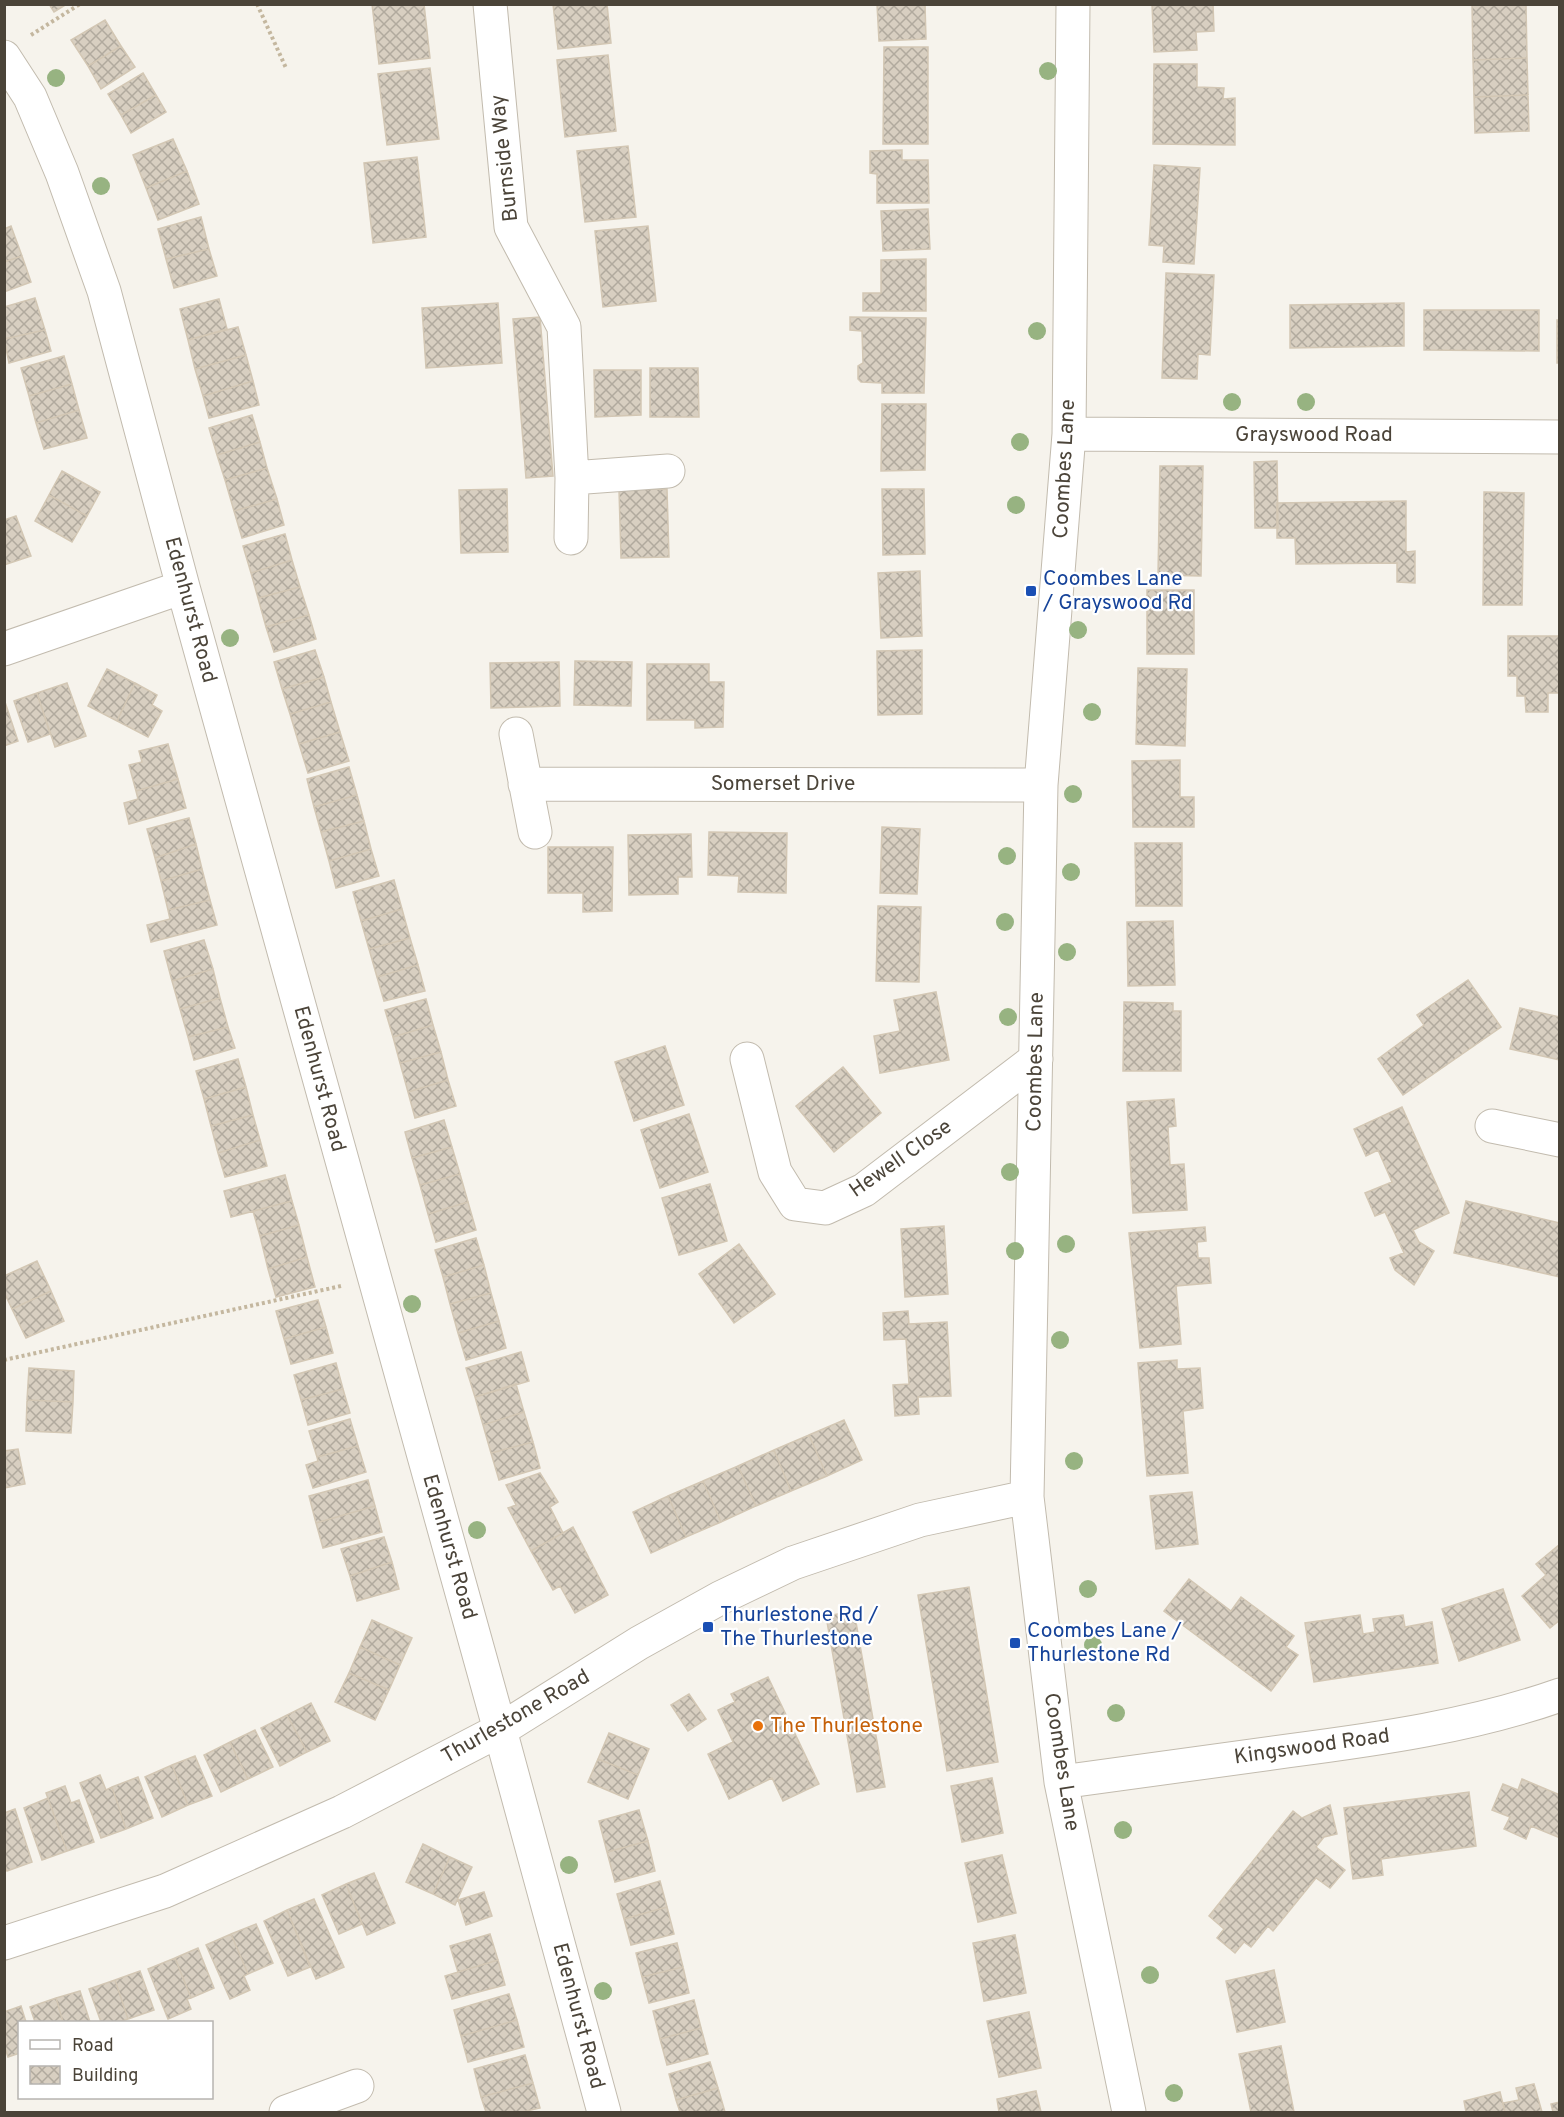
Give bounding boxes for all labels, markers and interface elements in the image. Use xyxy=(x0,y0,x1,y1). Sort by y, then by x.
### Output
street label: Burnside Way xyxy=(485,93,525,223)
street label: Coombes Lane xyxy=(1048,399,1082,539)
street label: Grayswood Road xyxy=(1235,422,1393,449)
street label: Edenhurst Road xyxy=(158,534,222,686)
place label: Coombes Lane / Grayswood Rd xyxy=(1042,566,1193,617)
marker: Coombes Lane / Grayswood Rd xyxy=(1024,584,1038,598)
street label: Somerset Drive xyxy=(711,771,855,798)
street label: Coombes Lane xyxy=(1021,992,1051,1132)
street label: Edenhurst Road xyxy=(287,1003,351,1155)
street label: Hewell Close xyxy=(844,1114,958,1204)
street label: Edenhurst Road xyxy=(415,1471,483,1623)
place label: Thurlestone Rd / The Thurlestone xyxy=(720,1602,879,1653)
place label: Coombes Lane / Thurlestone Rd xyxy=(1027,1618,1182,1669)
marker: Thurlestone Rd / The Thurlestone xyxy=(701,1620,715,1634)
marker: Coombes Lane / Thurlestone Rd xyxy=(1008,1636,1022,1650)
street label: Thurlestone Road xyxy=(437,1664,595,1770)
street label: Coombes Lane xyxy=(1037,1691,1085,1833)
place label: The Thurlestone xyxy=(770,1713,923,1740)
marker: The Thurlestone xyxy=(751,1719,765,1733)
street label: Kingswood Road xyxy=(1232,1723,1392,1771)
street label: Edenhurst Road xyxy=(546,1940,610,2092)
legend xyxy=(18,2021,213,2099)
text: Road xyxy=(72,2035,114,2058)
text: Building xyxy=(72,2065,138,2088)

